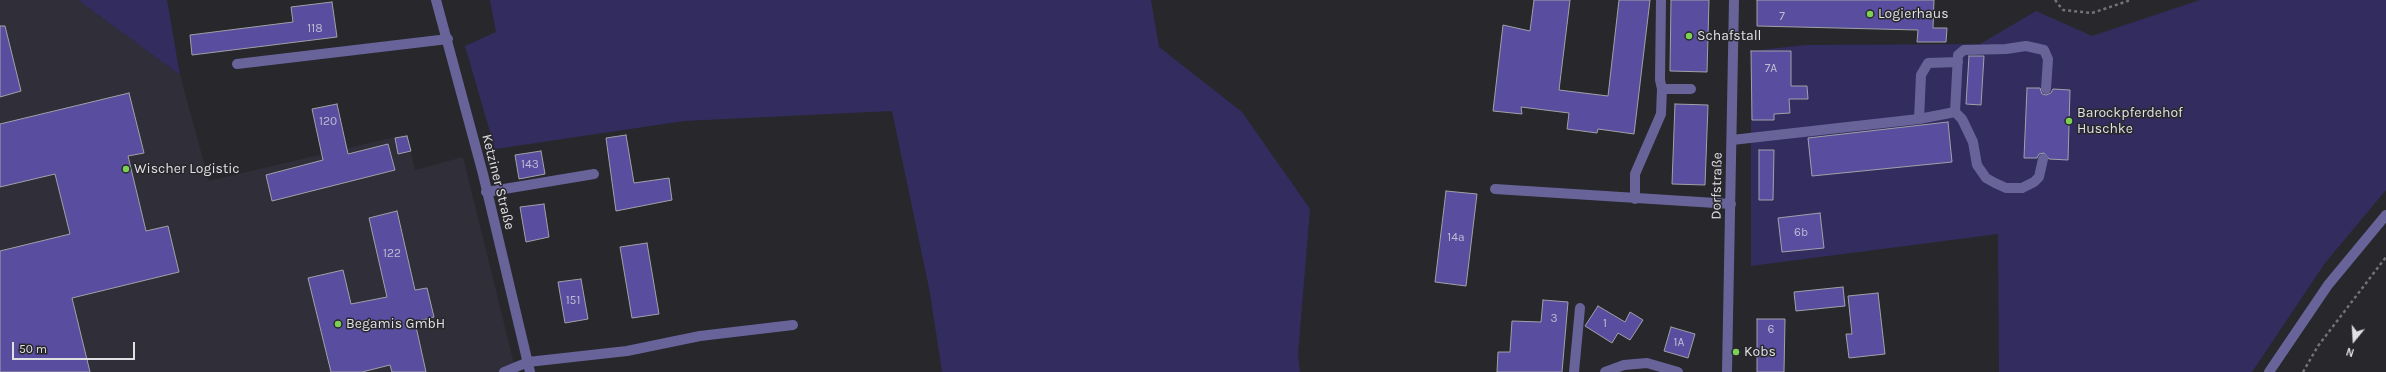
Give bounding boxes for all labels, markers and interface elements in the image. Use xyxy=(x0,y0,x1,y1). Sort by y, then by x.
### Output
place label: Logierhaus xyxy=(1878,6,1949,22)
marker: Logierhaus xyxy=(1865,9,1875,19)
house number: 7 xyxy=(1779,10,1785,24)
house number: 118 xyxy=(307,22,323,36)
place label: Schafstall xyxy=(1697,28,1761,44)
marker: Schafstall xyxy=(1684,31,1694,41)
house number: 7A xyxy=(1765,62,1777,76)
place label: Barockpferdehof Huschke xyxy=(2077,105,2183,138)
house number: 120 xyxy=(319,115,337,129)
marker: Barockpferdehof Huschke xyxy=(2064,116,2074,126)
street label: Ketziner Straße xyxy=(478,132,518,232)
street label: Dorfstraße xyxy=(1708,152,1726,220)
house number: 143 xyxy=(521,158,539,172)
place label: Wischer Logistic xyxy=(134,161,240,177)
marker: Wischer Logistic xyxy=(121,164,131,174)
house number: 6b xyxy=(1794,226,1808,240)
house number: 14a xyxy=(1447,231,1465,245)
house number: 122 xyxy=(383,247,401,261)
house number: 151 xyxy=(566,294,580,308)
house number: 3 xyxy=(1550,312,1558,326)
place label: Begamis GmbH xyxy=(346,316,445,332)
house number: 1 xyxy=(1603,317,1607,331)
marker: Begamis GmbH xyxy=(333,319,343,329)
north arrow xyxy=(2334,320,2374,360)
house number: 6 xyxy=(1768,323,1774,337)
scale bar xyxy=(14,334,137,360)
house number: 1A xyxy=(1674,336,1684,350)
text: 50 m xyxy=(19,342,47,356)
place label: Kobs xyxy=(1744,344,1776,360)
text: N xyxy=(2344,344,2356,359)
marker: Kobs xyxy=(1731,347,1741,357)

